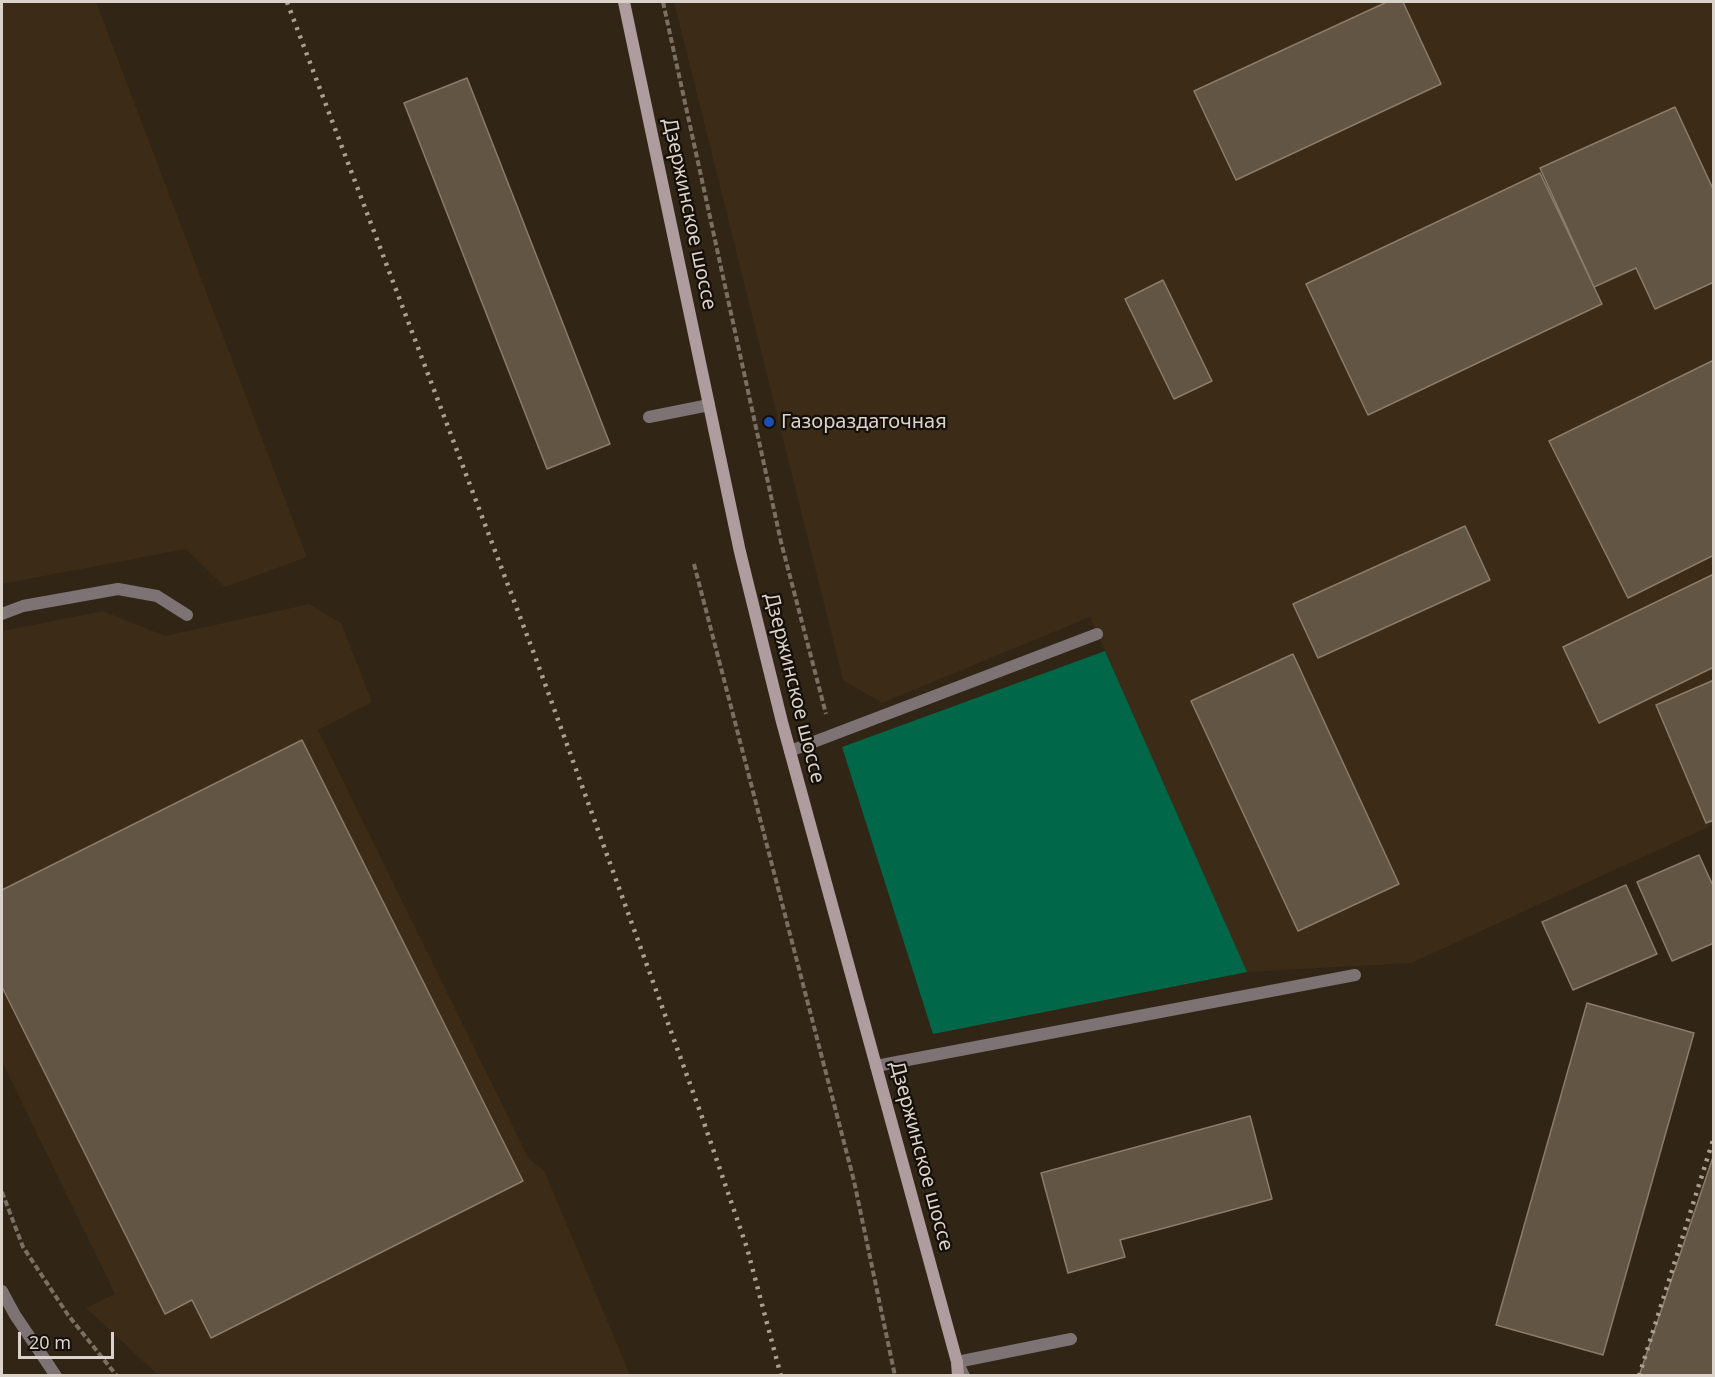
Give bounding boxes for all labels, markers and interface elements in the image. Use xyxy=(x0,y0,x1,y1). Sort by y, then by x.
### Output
street label: Дзержинское шоссе xyxy=(657,116,721,312)
place label: Газораздаточная xyxy=(781,410,947,434)
marker: Газораздаточная xyxy=(762,415,776,429)
street label: Дзержинское шоссе xyxy=(759,590,829,786)
street label: Дзержинское шоссе xyxy=(884,1059,958,1253)
scale bar xyxy=(21,1320,117,1358)
text: 20 m xyxy=(29,1330,71,1354)

